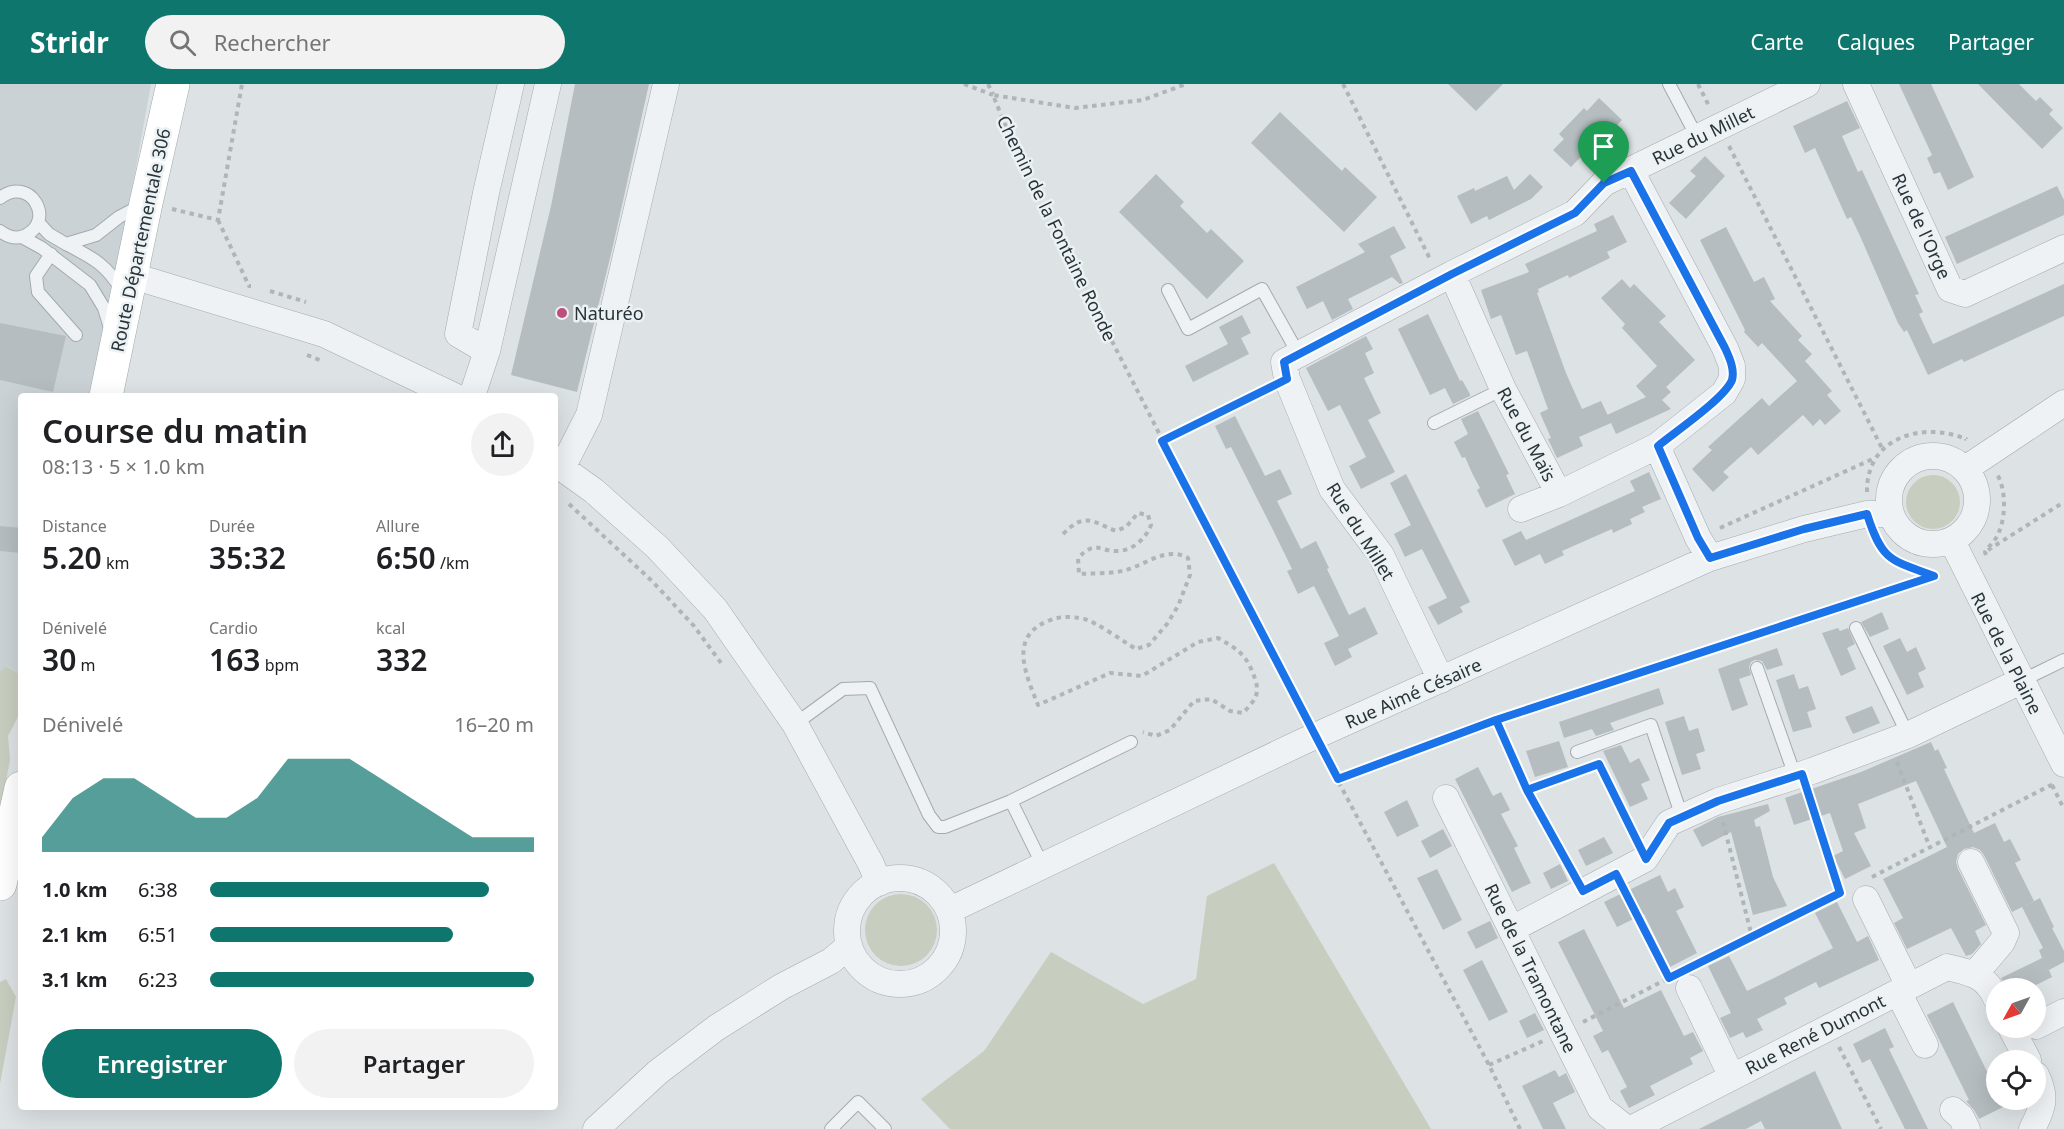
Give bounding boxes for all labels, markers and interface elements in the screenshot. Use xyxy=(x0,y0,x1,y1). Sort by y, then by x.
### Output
search box xyxy=(145,15,565,69)
text: Stridr xyxy=(30,23,109,61)
icon: search xyxy=(166,26,199,59)
text: Rechercher xyxy=(214,27,331,57)
text: Carte xyxy=(1751,28,1804,56)
text: Calques xyxy=(1837,28,1915,56)
text: Partager xyxy=(1948,28,2034,56)
street label: Rue du Millet xyxy=(1648,100,1759,170)
street label: Chemin de la Fontaine Ronde xyxy=(992,111,1122,345)
pin xyxy=(1578,121,1629,183)
street label: Route Départementale 306 xyxy=(105,126,175,354)
icon: arrive xyxy=(1587,130,1620,163)
street label: Rue de l'Orge xyxy=(1887,169,1957,283)
place label: Naturéo xyxy=(574,301,644,325)
marker: Naturéo xyxy=(555,306,569,320)
street label: Rue du Maïs xyxy=(1492,383,1562,485)
text: Course du matin xyxy=(42,408,308,453)
button: share xyxy=(471,413,534,476)
text: 08:13 · 5 × 1.0 km xyxy=(42,453,205,480)
street label: Rue du Millet xyxy=(1321,478,1401,585)
text: Distance xyxy=(42,515,107,537)
text: Durée xyxy=(209,515,255,537)
text: Allure xyxy=(376,515,420,537)
text: 5.20 xyxy=(42,537,102,578)
text: 35:32 xyxy=(209,537,286,578)
text: 6:50 xyxy=(376,537,436,578)
text: km xyxy=(102,552,129,574)
text: /km xyxy=(436,552,469,574)
street label: Rue de la Plaine xyxy=(1966,588,2048,718)
text: Dénivelé xyxy=(42,617,107,639)
text: Cardio xyxy=(209,617,258,639)
text: kcal xyxy=(376,617,405,639)
text: 30 xyxy=(42,639,76,680)
text: 163 xyxy=(209,639,260,680)
text: 332 xyxy=(376,639,427,680)
street label: Rue Aimé Césaire xyxy=(1341,652,1485,734)
text: m xyxy=(76,654,95,676)
text: bpm xyxy=(260,654,299,676)
text: Dénivelé xyxy=(42,711,123,738)
text: 16–20 m xyxy=(454,711,534,738)
text: 1.0 km xyxy=(42,876,108,903)
text: 6:38 xyxy=(138,876,178,903)
street label: Rue de la Tramontane xyxy=(1480,879,1582,1057)
text: 2.1 km xyxy=(42,921,108,948)
text: 6:51 xyxy=(138,921,178,948)
text: 3.1 km xyxy=(42,966,108,993)
text: 6:23 xyxy=(138,966,178,993)
north arrow xyxy=(1986,978,2046,1038)
map controls xyxy=(1986,978,2046,1110)
street label: Rue René Dumont xyxy=(1741,988,1890,1080)
button: Enregistrer xyxy=(42,1029,282,1098)
button: Partager xyxy=(294,1029,534,1098)
button: locate xyxy=(1986,1050,2046,1110)

